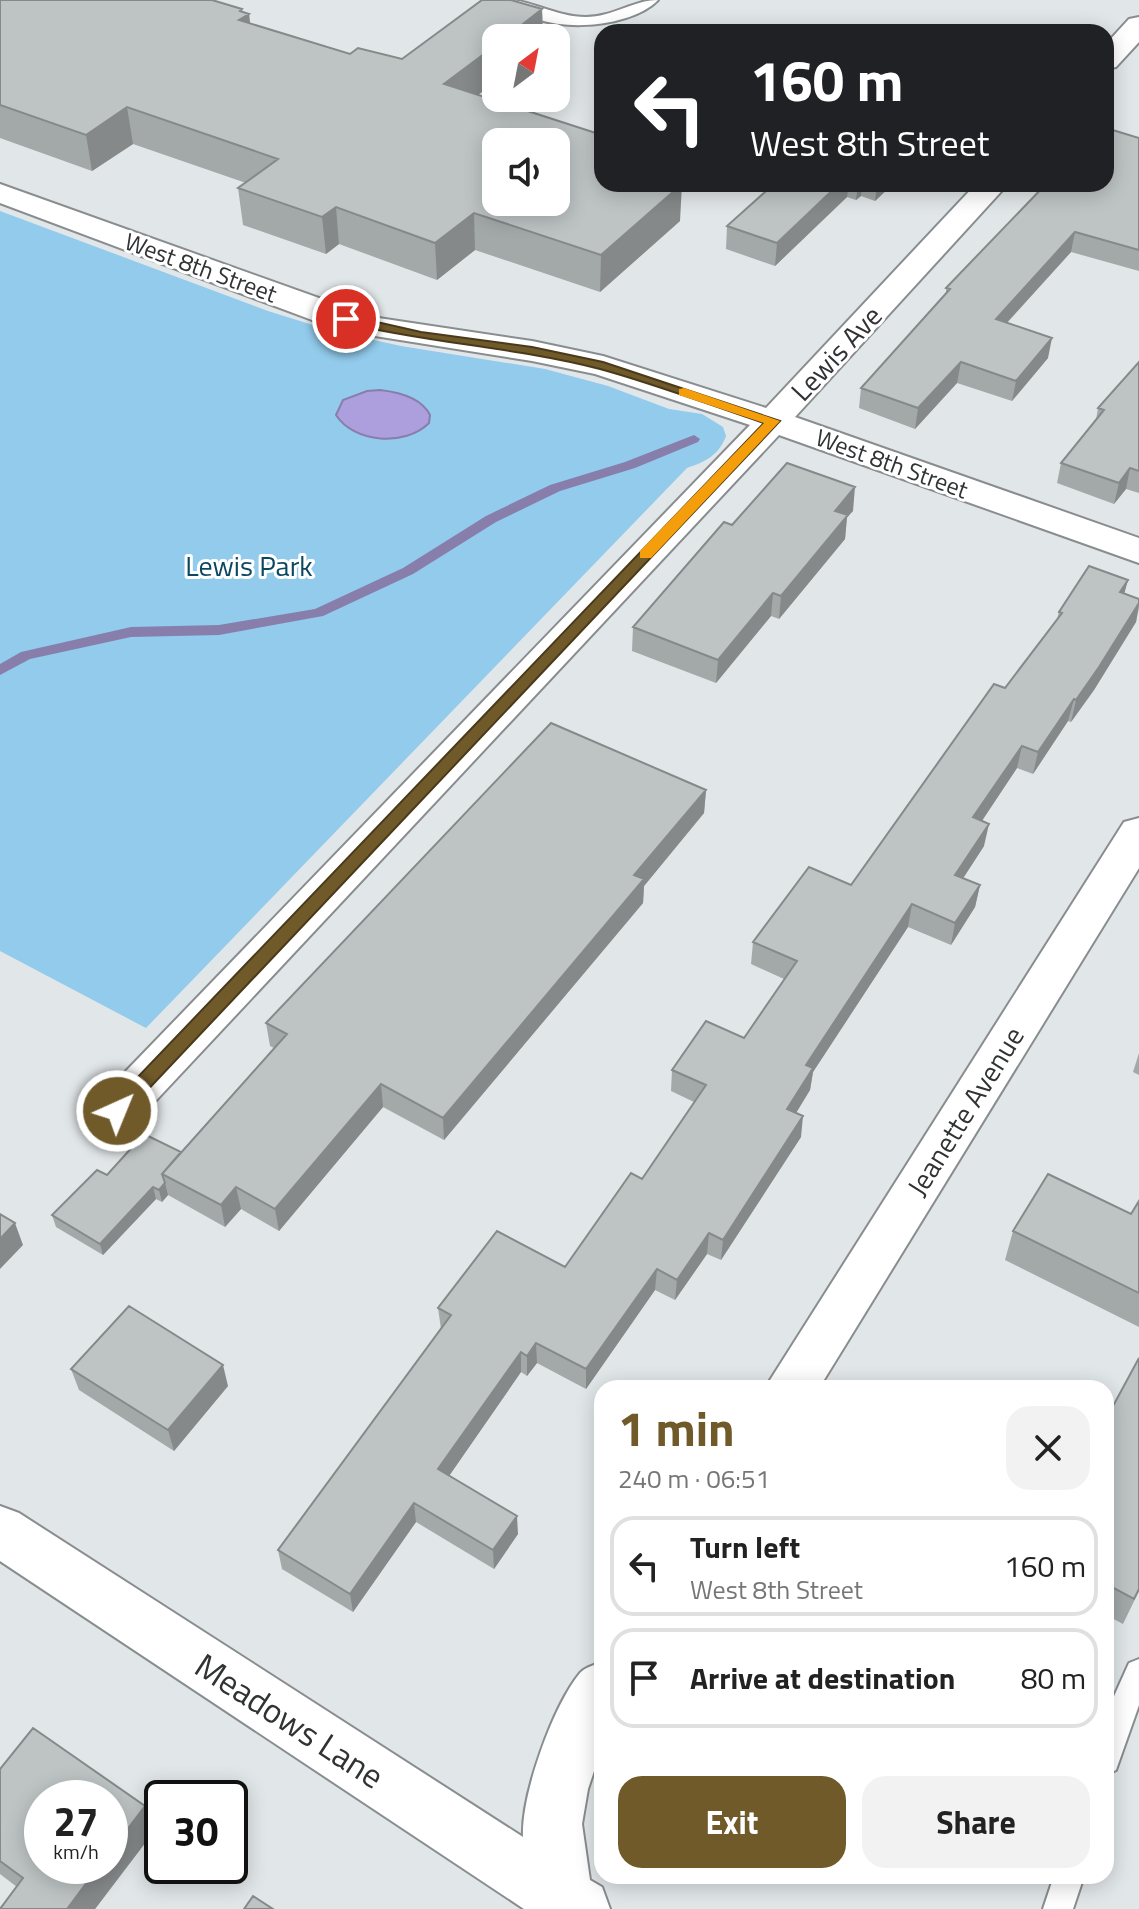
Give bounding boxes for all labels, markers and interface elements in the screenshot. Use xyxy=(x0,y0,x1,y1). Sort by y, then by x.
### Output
north arrow xyxy=(482,24,570,112)
map controls xyxy=(482,24,570,216)
text: 160 m xyxy=(750,38,903,123)
icon: left xyxy=(618,56,722,160)
text: West 8th Street xyxy=(750,115,990,170)
button: sound xyxy=(482,128,570,216)
street label: West 8th Street xyxy=(120,223,283,311)
pin xyxy=(312,285,380,353)
street label: Lewis Ave xyxy=(780,295,892,411)
icon: arrive xyxy=(324,297,368,341)
street label: West 8th Street xyxy=(811,419,974,507)
park label: Lewis Park xyxy=(185,544,313,587)
street label: Jeanette Avenue xyxy=(896,1018,1034,1204)
position arrow xyxy=(75,1069,159,1153)
text: 1 min xyxy=(618,1392,735,1465)
button: close xyxy=(1006,1406,1090,1490)
text: 240 m · 06:51 xyxy=(618,1459,770,1498)
text: Turn left xyxy=(690,1524,800,1570)
text: 160 m xyxy=(1004,1543,1086,1589)
icon: left xyxy=(622,1544,666,1588)
text: West 8th Street xyxy=(690,1570,863,1609)
street label: Meadows Lane xyxy=(185,1639,395,1801)
text: Arrive at destination xyxy=(690,1655,955,1701)
text: 80 m xyxy=(1021,1655,1086,1701)
icon: arrive xyxy=(622,1656,666,1700)
button: Exit xyxy=(618,1776,846,1868)
button: Share xyxy=(862,1776,1090,1868)
speed limit sign: 30 xyxy=(144,1780,248,1884)
text: 27 xyxy=(54,1791,98,1852)
text: km/h xyxy=(53,1836,99,1867)

